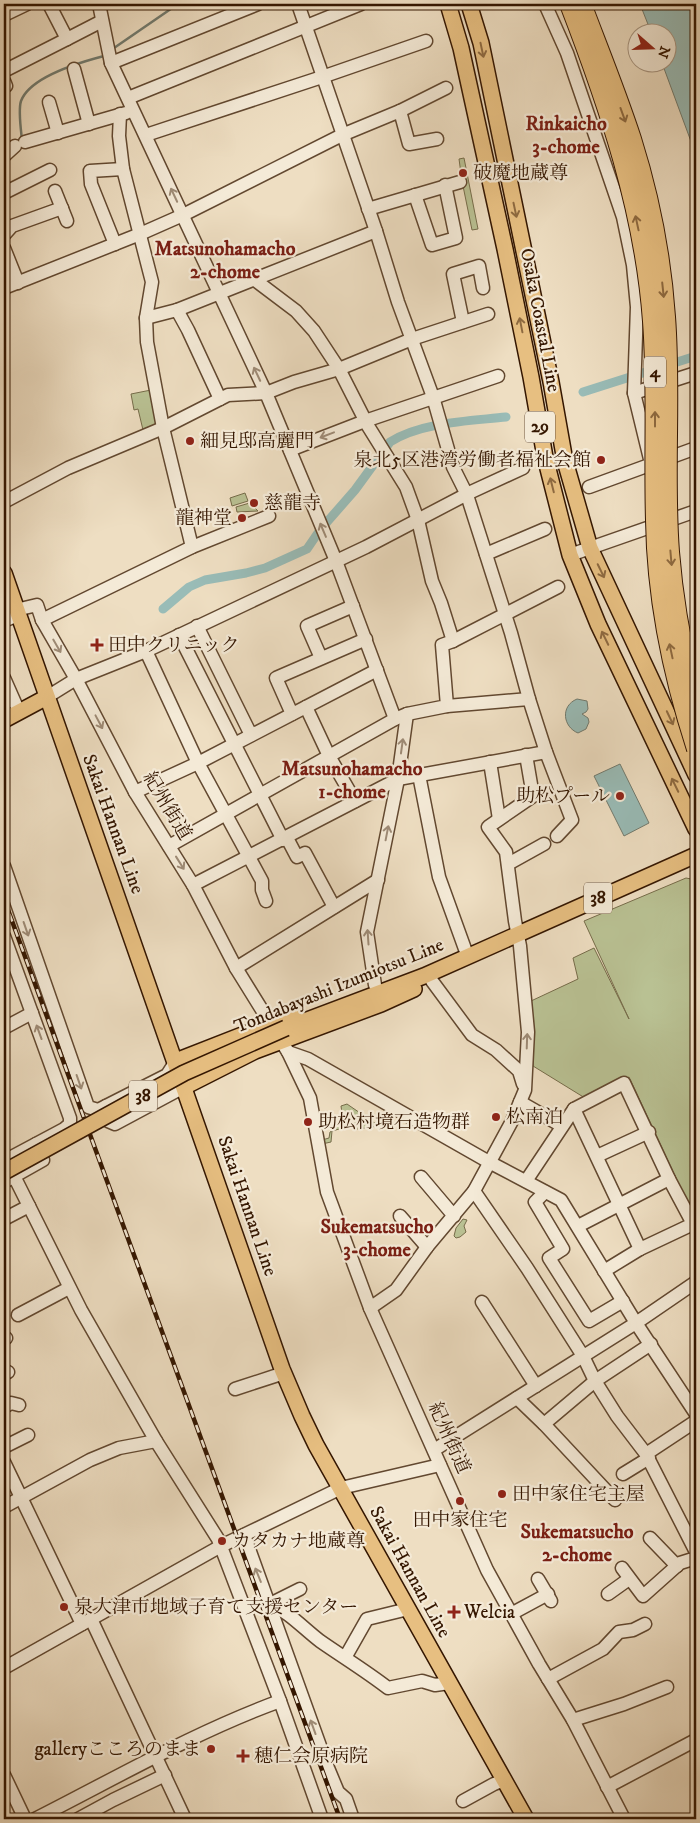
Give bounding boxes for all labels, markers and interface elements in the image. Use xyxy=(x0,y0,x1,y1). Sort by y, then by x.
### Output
north arrow xyxy=(628,22,678,72)
one-way arrow xyxy=(478,42,488,58)
text: N xyxy=(653,44,674,61)
one-way arrow xyxy=(619,107,628,122)
district label: Rinkaicho 3-chome xyxy=(525,112,607,160)
place label: 破魔地蔵尊 xyxy=(473,162,568,185)
marker: 破魔地蔵尊 xyxy=(457,167,469,179)
one-way arrow xyxy=(168,188,178,203)
one-way arrow xyxy=(511,201,520,217)
one-way arrow xyxy=(632,215,642,231)
district label: Matsunohamacho 2-chome xyxy=(155,237,296,285)
street label: Osaka Coastal Line xyxy=(515,246,565,394)
one-way arrow xyxy=(658,282,668,298)
one-way arrow xyxy=(516,318,525,334)
road number: 4 xyxy=(644,357,666,388)
one-way arrow xyxy=(252,367,261,382)
one-way arrow xyxy=(650,411,660,428)
road number: 29 xyxy=(525,412,555,442)
place label: 細見邸高麗門 xyxy=(200,430,314,453)
one-way arrow xyxy=(320,431,336,440)
marker: 細見邸高麗門 xyxy=(184,435,196,447)
place label: 泉北5区港湾労働者福祉会館 xyxy=(354,449,591,472)
marker: 泉北5区港湾労働者福祉会館 xyxy=(595,454,607,466)
one-way arrow xyxy=(547,477,556,493)
place label: 慈龍寺 xyxy=(264,492,321,515)
marker: 慈龍寺 xyxy=(248,497,260,509)
place label: 龍神堂 xyxy=(175,507,232,530)
marker: 龍神堂 xyxy=(236,512,248,524)
one-way arrow xyxy=(318,523,328,538)
one-way arrow xyxy=(666,549,675,565)
one-way arrow xyxy=(597,563,606,578)
one-way arrow xyxy=(600,631,609,646)
place label: 田中クリニック xyxy=(108,634,240,657)
one-way arrow xyxy=(52,638,62,653)
marker: 田中クリニック xyxy=(90,638,104,652)
one-way arrow xyxy=(666,643,675,659)
one-way arrow xyxy=(666,710,675,725)
one-way arrow xyxy=(94,715,104,730)
one-way arrow xyxy=(398,739,408,755)
street label: Sakai Hannan Line xyxy=(77,751,149,897)
district label: Matsunohamacho 1-chome xyxy=(282,757,423,805)
street label: 紀州街道 xyxy=(138,767,196,845)
one-way arrow xyxy=(670,777,680,792)
place label: 助松プール xyxy=(516,785,610,808)
marker: 助松プール xyxy=(614,790,626,802)
one-way arrow xyxy=(383,825,393,841)
one-way arrow xyxy=(175,856,185,870)
road number: 38 xyxy=(584,882,612,914)
one-way arrow xyxy=(21,920,31,936)
one-way arrow xyxy=(363,929,373,945)
street label: Tondabayashi Izumiotsu Line xyxy=(231,933,447,1039)
one-way arrow xyxy=(34,1025,43,1040)
one-way arrow xyxy=(523,1033,532,1049)
one-way arrow xyxy=(75,1074,84,1089)
road number: 38 xyxy=(129,1080,157,1112)
place label: 松南泊 xyxy=(506,1106,563,1129)
place label: 助松村境石造物群 xyxy=(318,1111,470,1134)
marker: 松南泊 xyxy=(490,1111,502,1123)
marker: 助松村境石造物群 xyxy=(302,1116,314,1128)
street label: Sakai Hannan Line xyxy=(212,1133,282,1279)
district label: Sukematsucho 3-chome xyxy=(320,1215,434,1263)
street label: 紀州街道 xyxy=(423,1399,475,1477)
place label: 田中家住宅主屋 xyxy=(512,1483,645,1506)
marker: 田中家住宅主屋 xyxy=(496,1488,508,1500)
marker: 田中家住宅 xyxy=(454,1495,466,1507)
street label: Sakai Hannan Line xyxy=(364,1502,456,1642)
place label: 田中家住宅 xyxy=(412,1509,508,1532)
district label: Sukematsucho 2-chome xyxy=(520,1520,634,1568)
place label: カタカナ地蔵尊 xyxy=(232,1530,365,1553)
marker: カタカナ地蔵尊 xyxy=(216,1535,228,1547)
one-way arrow xyxy=(253,1567,262,1582)
place label: 泉大津市地域子育て支援センター xyxy=(74,1596,358,1619)
marker: 泉大津市地域子育て支援センター xyxy=(58,1601,70,1613)
place label: Welcia xyxy=(463,1601,515,1624)
marker: Welcia xyxy=(448,1606,460,1618)
one-way arrow xyxy=(308,1720,317,1736)
place label: galleryこころのまま xyxy=(34,1738,201,1761)
marker: galleryこころのまま xyxy=(205,1743,217,1755)
place label: 穂仁会原病院 xyxy=(254,1745,368,1768)
marker: 穂仁会原病院 xyxy=(236,1749,250,1763)

